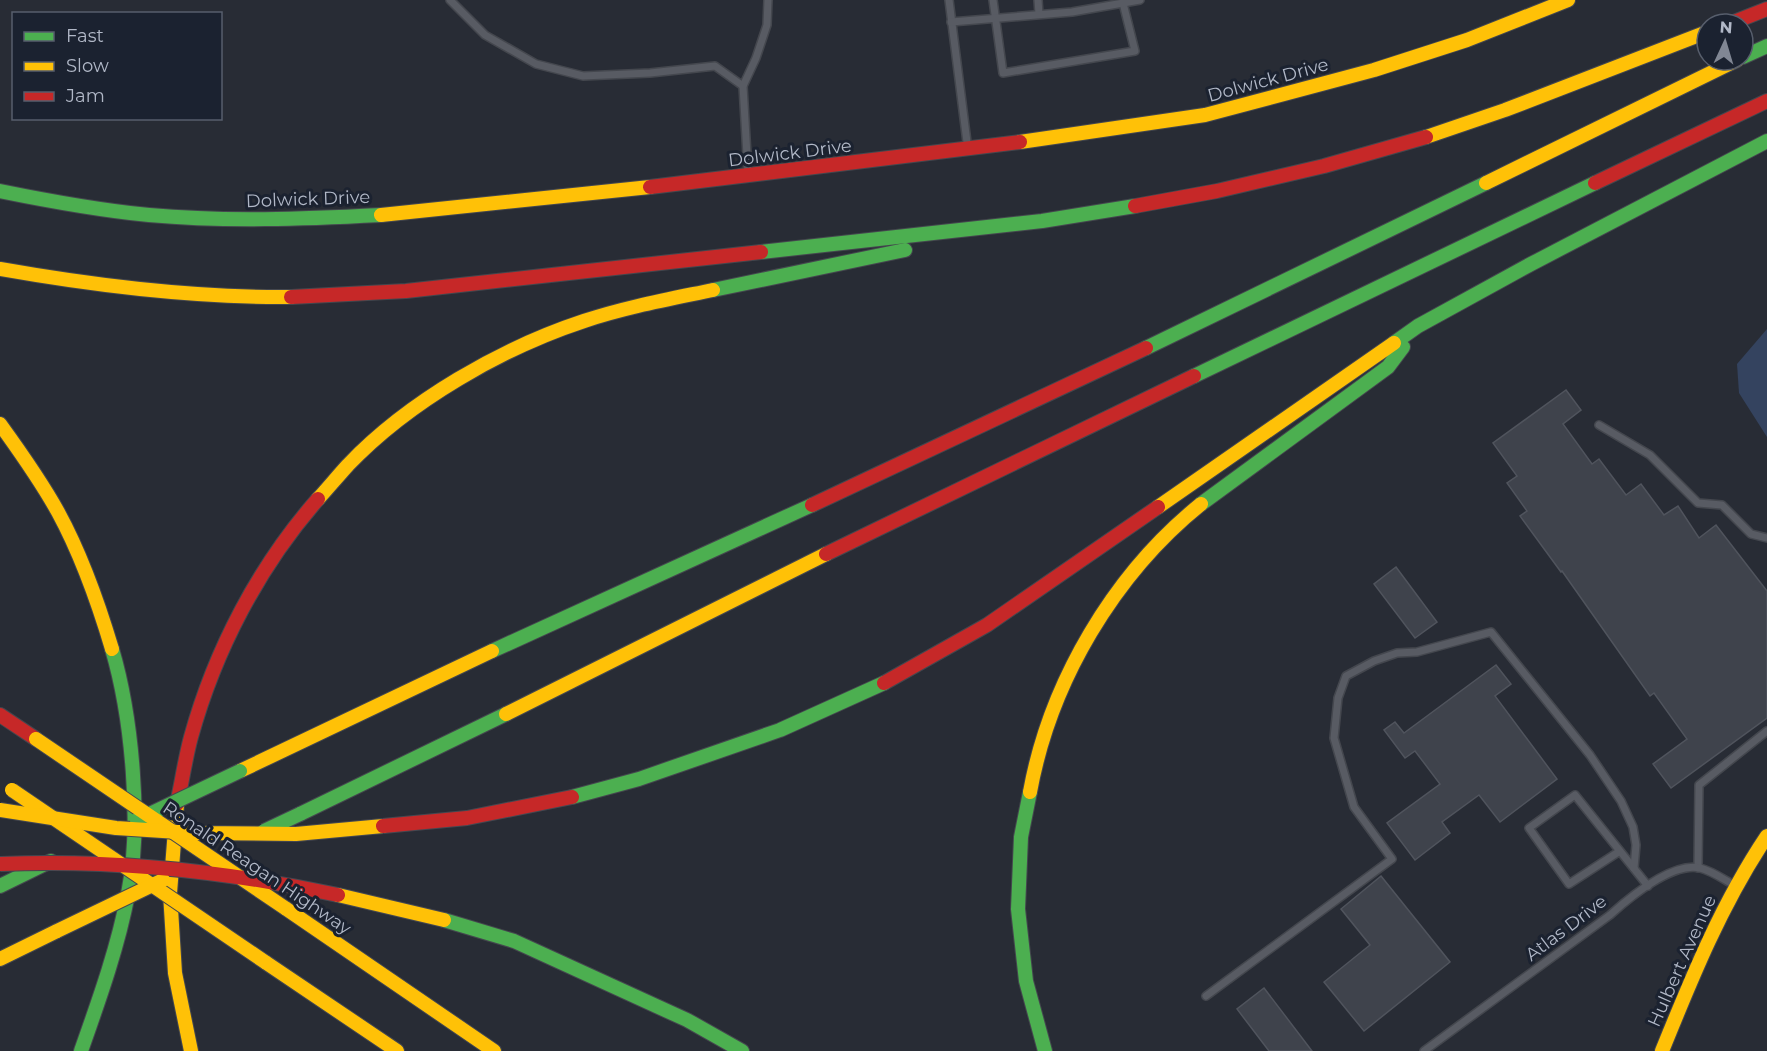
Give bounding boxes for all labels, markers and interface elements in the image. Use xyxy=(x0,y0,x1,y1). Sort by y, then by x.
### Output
legend xyxy=(12,12,222,120)
north arrow xyxy=(1695,12,1755,72)
text: N xyxy=(1719,18,1733,37)
text: Fast xyxy=(66,25,104,47)
street label: Dolwick Drive xyxy=(1205,53,1331,107)
text: Slow xyxy=(66,55,109,77)
text: Jam xyxy=(65,85,105,107)
street label: Dolwick Drive xyxy=(727,134,853,171)
street label: Dolwick Drive xyxy=(246,186,371,212)
street label: Ronald Reagan Highway xyxy=(159,797,355,939)
street label: Atlas Drive xyxy=(1521,890,1611,966)
street label: Hulbert Avenue xyxy=(1643,892,1721,1030)

